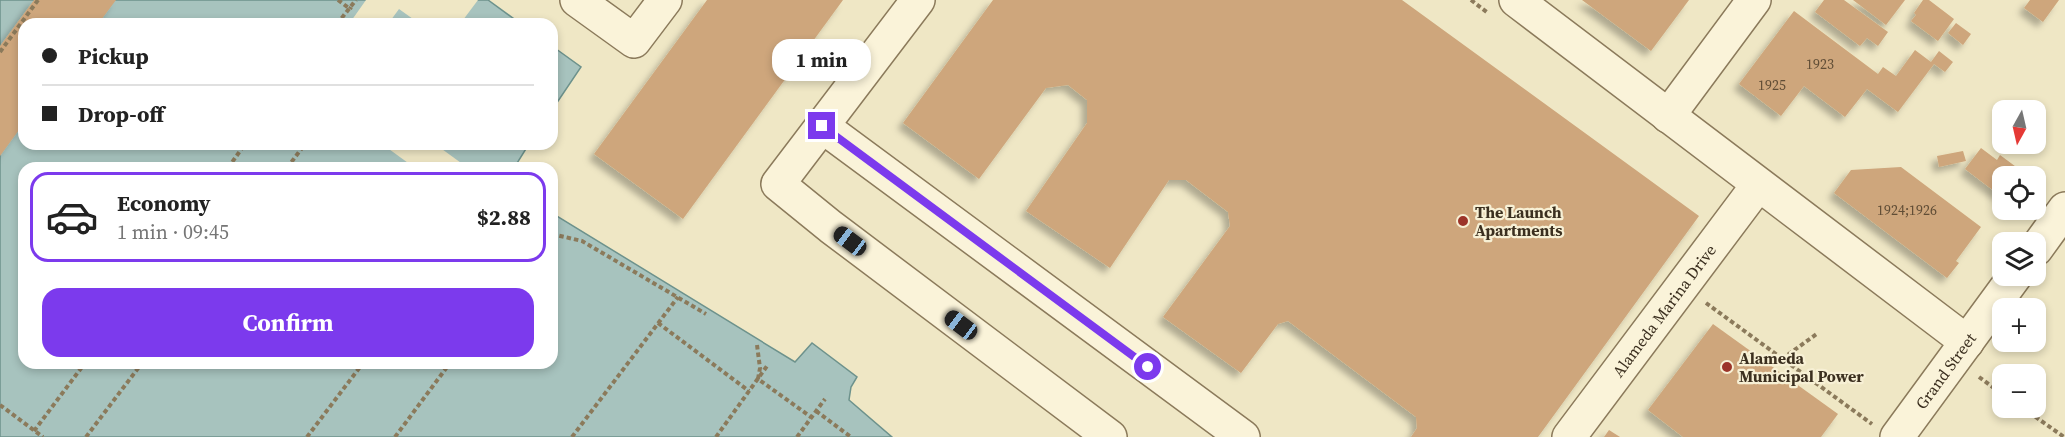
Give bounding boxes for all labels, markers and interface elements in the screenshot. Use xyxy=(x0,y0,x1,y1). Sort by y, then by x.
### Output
callout: 1 min xyxy=(772,39,872,81)
text: Pickup xyxy=(78,41,149,71)
text: 1 min xyxy=(796,46,847,74)
house number: 1923 xyxy=(1806,54,1834,74)
house number: 1925 xyxy=(1758,75,1786,95)
text: Drop-off xyxy=(78,99,164,129)
north arrow xyxy=(1992,100,2046,154)
map controls xyxy=(1992,100,2046,418)
route end xyxy=(808,112,835,139)
button: locate xyxy=(1992,166,2046,220)
text: Economy xyxy=(117,188,211,218)
icon: car xyxy=(45,190,99,244)
house number: 1924;1926 xyxy=(1877,200,1937,220)
place label: The Launch Apartments xyxy=(1475,201,1562,241)
text: $2.88 xyxy=(477,202,531,232)
marker: The Launch Apartments xyxy=(1456,214,1470,228)
text: 1 min · 09:45 xyxy=(117,218,229,246)
car xyxy=(830,223,870,259)
button: layers xyxy=(1992,232,2046,286)
street label: Alameda Marina Drive xyxy=(1607,240,1721,381)
button: Confirm xyxy=(42,288,534,357)
button: + xyxy=(1992,298,2046,352)
car xyxy=(941,307,981,343)
street label: Grand Street xyxy=(1910,328,1981,413)
place label: Alameda Municipal Power xyxy=(1739,347,1864,387)
route start xyxy=(1134,353,1161,380)
marker: Alameda Municipal Power xyxy=(1720,360,1734,374)
button: − xyxy=(1992,364,2046,418)

